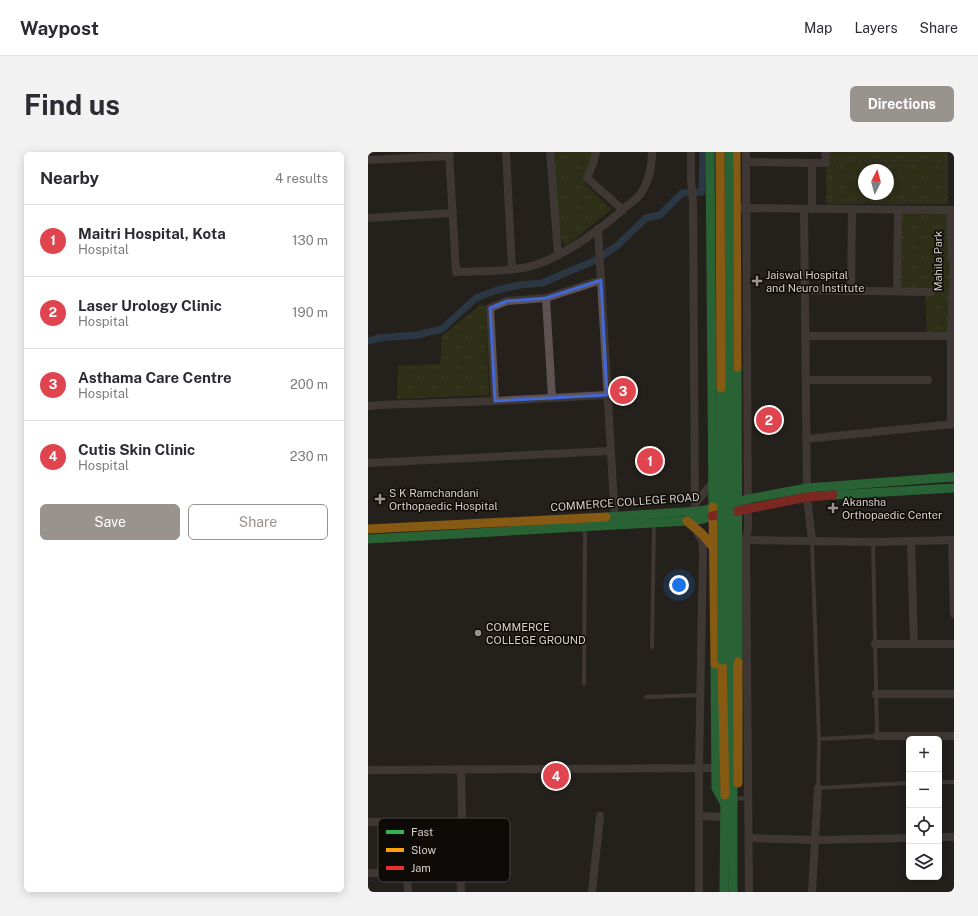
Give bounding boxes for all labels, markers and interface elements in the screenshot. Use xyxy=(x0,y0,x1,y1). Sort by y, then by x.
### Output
text: Waypost xyxy=(20,17,99,39)
text: Map xyxy=(804,20,832,36)
text: Layers xyxy=(854,20,898,36)
text: Share xyxy=(920,20,958,36)
button: Directions xyxy=(850,86,954,122)
text: Find us xyxy=(24,88,120,121)
north arrow xyxy=(858,164,894,200)
text: Nearby xyxy=(40,168,99,188)
text: 4 results xyxy=(275,171,328,186)
text: Maitri Hospital, Kota xyxy=(78,225,226,242)
street label: Mahila Park xyxy=(932,231,944,291)
text: 1 xyxy=(50,233,56,248)
text: 130 m xyxy=(292,233,328,248)
text: Hospital xyxy=(78,242,129,257)
place label: Jaiswal Hospital and Neuro Institute xyxy=(766,269,864,294)
marker: Jaiswal Hospital and Neuro Institute xyxy=(751,275,763,287)
text: Laser Urology Clinic xyxy=(78,297,222,314)
text: 2 xyxy=(49,305,57,320)
text: 190 m xyxy=(292,305,328,320)
text: Hospital xyxy=(78,314,129,329)
text: Asthama Care Centre xyxy=(78,369,232,386)
pin: 3 xyxy=(610,376,636,406)
text: 3 xyxy=(49,377,57,392)
text: 200 m xyxy=(290,377,328,392)
text: Hospital xyxy=(78,386,129,401)
pin: 2 xyxy=(756,405,782,435)
text: Cutis Skin Clinic xyxy=(78,441,195,458)
pin: 1 xyxy=(637,446,663,476)
text: 4 xyxy=(49,449,57,464)
text: 230 m xyxy=(290,449,328,464)
text: Hospital xyxy=(78,458,129,473)
place label: S K Ramchandani Orthopaedic Hospital xyxy=(389,487,498,512)
street label: COMMERCE COLLEGE ROAD xyxy=(550,491,700,513)
marker: S K Ramchandani Orthopaedic Hospital xyxy=(374,493,386,505)
place label: Akansha Orthopaedic Center xyxy=(842,496,942,521)
marker: Akansha Orthopaedic Center xyxy=(827,502,839,514)
button: Save xyxy=(40,504,180,540)
button: Share xyxy=(188,504,328,540)
your location xyxy=(669,575,689,595)
place label: COMMERCE COLLEGE GROUND xyxy=(486,621,586,646)
marker: COMMERCE COLLEGE GROUND xyxy=(473,628,483,638)
map controls xyxy=(906,736,942,880)
button: + xyxy=(906,736,942,772)
pin: 4 xyxy=(543,761,569,791)
button: − xyxy=(906,772,942,808)
button: locate xyxy=(906,808,942,844)
legend xyxy=(378,818,510,882)
text: Fast xyxy=(411,826,433,838)
text: Slow xyxy=(411,844,437,856)
button: layers xyxy=(906,844,942,880)
text: Jam xyxy=(411,862,431,874)

